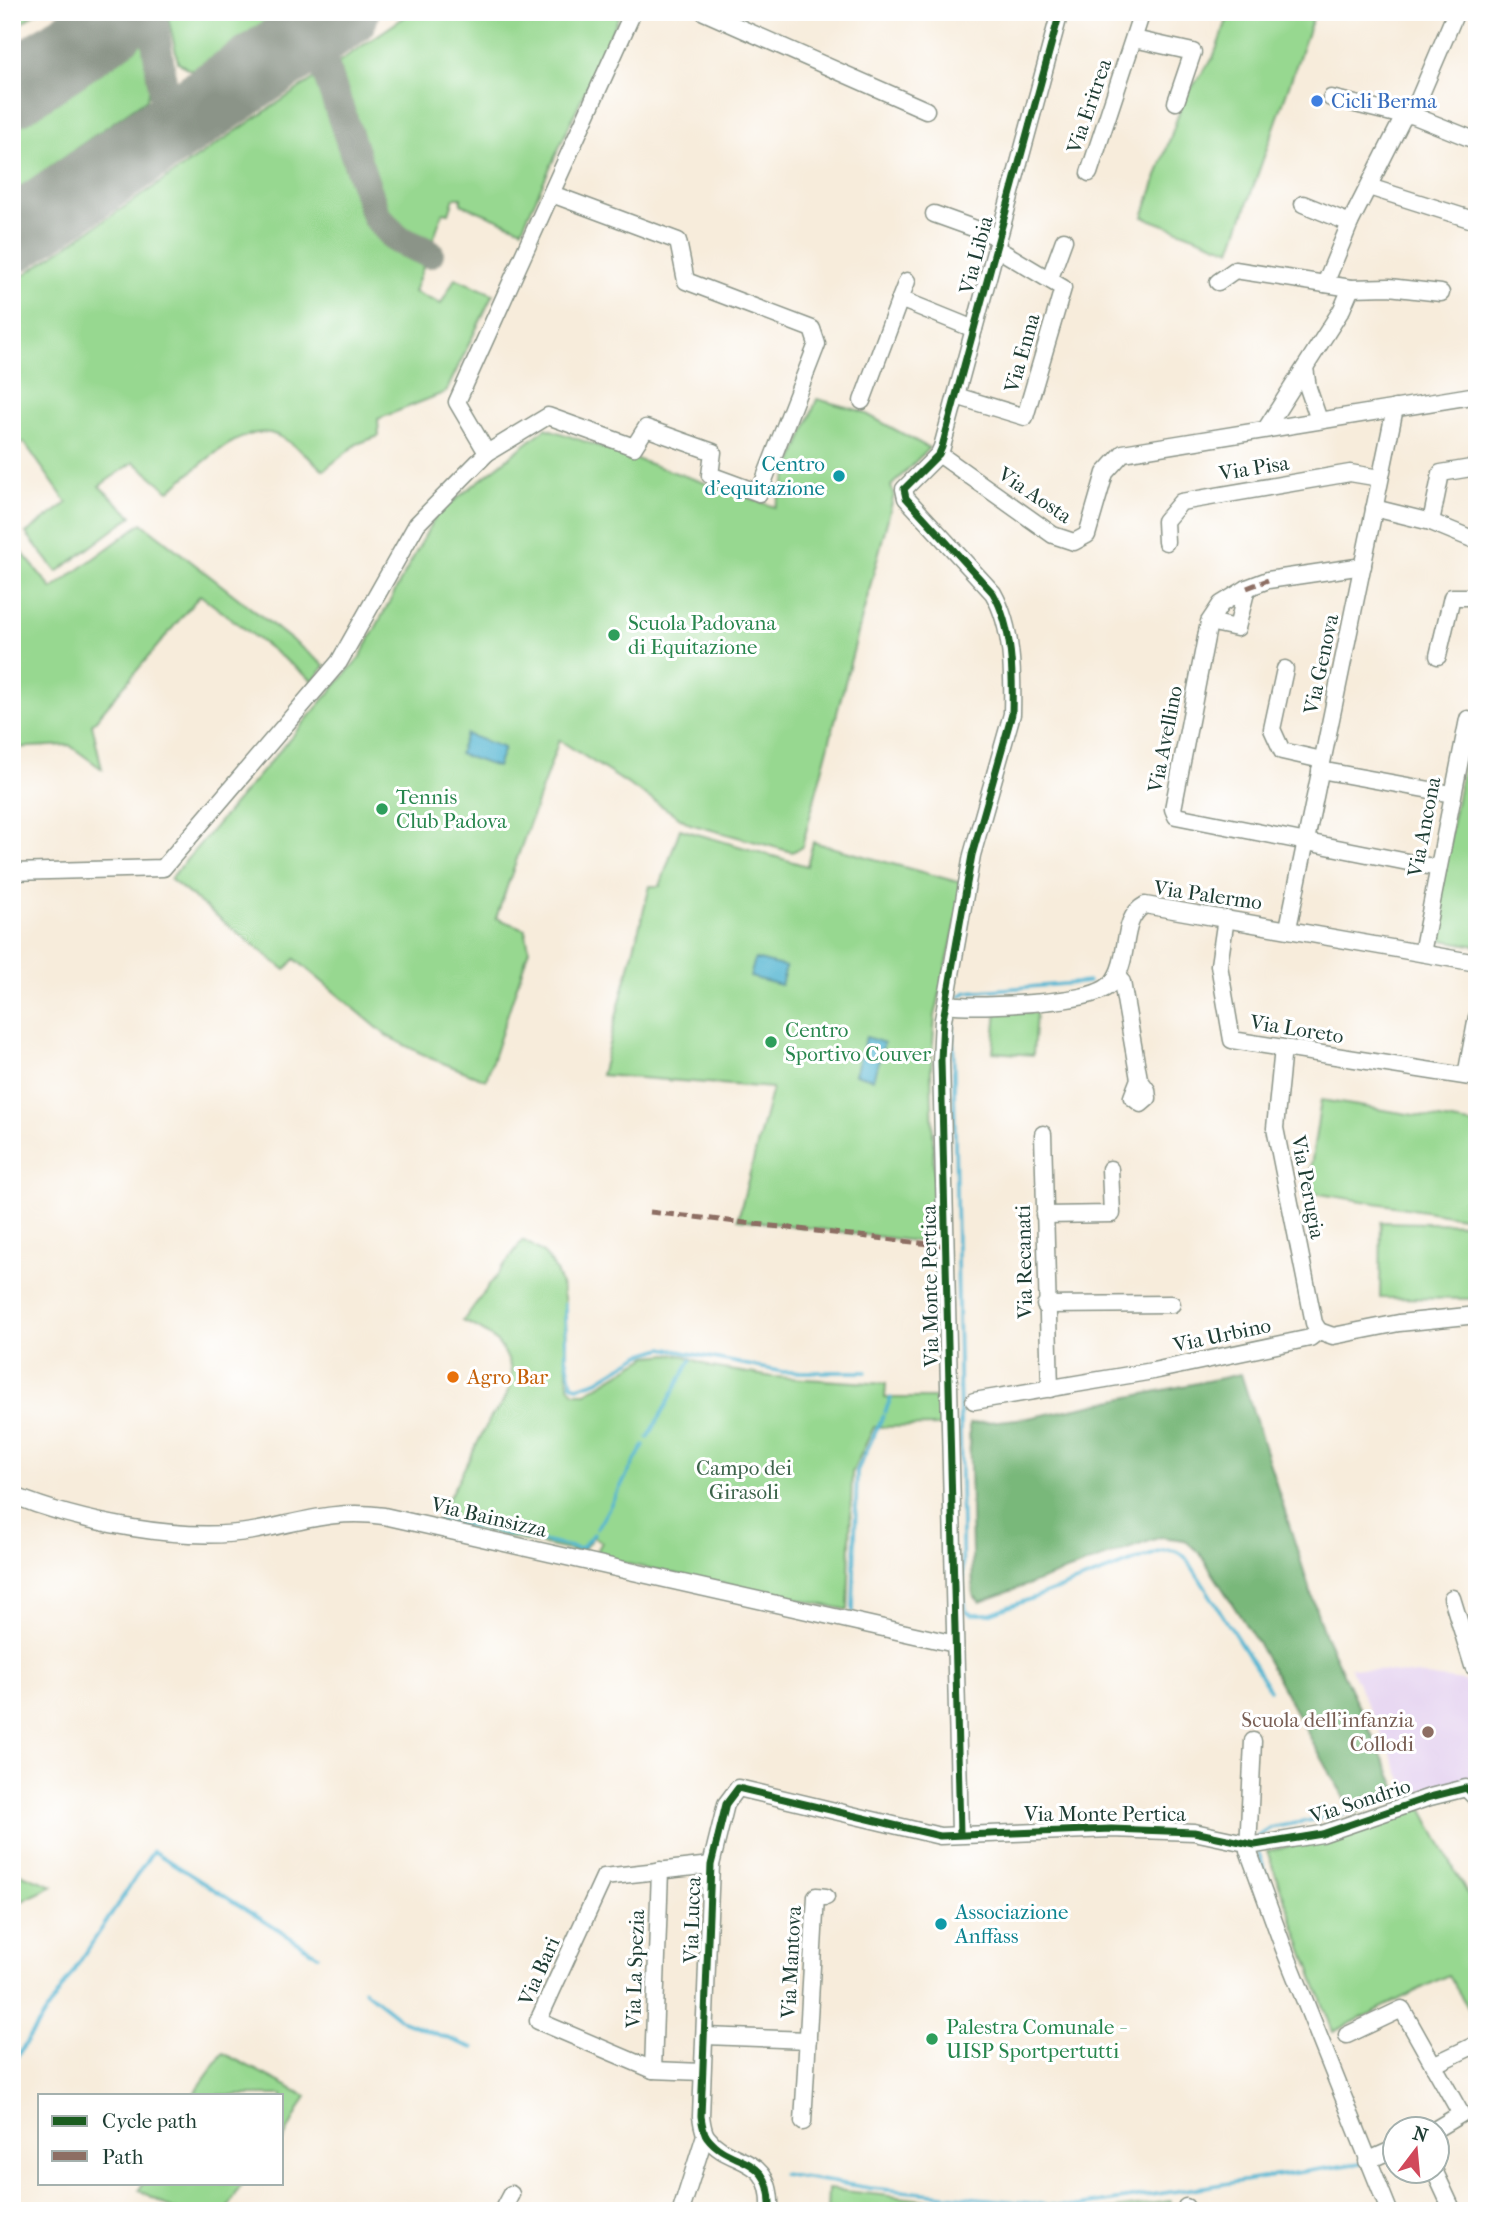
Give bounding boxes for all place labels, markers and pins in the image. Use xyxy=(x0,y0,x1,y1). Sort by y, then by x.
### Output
place label: Cicli Berma xyxy=(1331,89,1437,113)
marker: Cicli Berma xyxy=(1309,93,1325,109)
place label: Centro d'equitazione xyxy=(705,452,825,500)
marker: Centro d'equitazione xyxy=(831,468,847,484)
place label: Scuola Padovana di Equitazione xyxy=(628,611,776,659)
marker: Scuola Padovana di Equitazione xyxy=(606,627,622,643)
place label: Tennis Club Padova xyxy=(396,785,507,833)
marker: Tennis Club Padova xyxy=(374,801,390,817)
place label: Centro Sportivo Couver xyxy=(785,1018,931,1066)
marker: Centro Sportivo Couver xyxy=(763,1034,779,1050)
place label: Agro Bar xyxy=(466,1365,548,1389)
marker: Agro Bar xyxy=(445,1369,461,1385)
place label: Scuola dell'infanzia Collodi xyxy=(1241,1708,1414,1756)
marker: Scuola dell'infanzia Collodi xyxy=(1420,1724,1436,1740)
place label: Associazione Anffass xyxy=(954,1900,1068,1948)
marker: Associazione Anffass xyxy=(933,1916,949,1932)
place label: Palestra Comunale - UISP Sportpertutti xyxy=(946,2015,1127,2063)
marker: Palestra Comunale - UISP Sportpertutti xyxy=(924,2031,940,2047)

